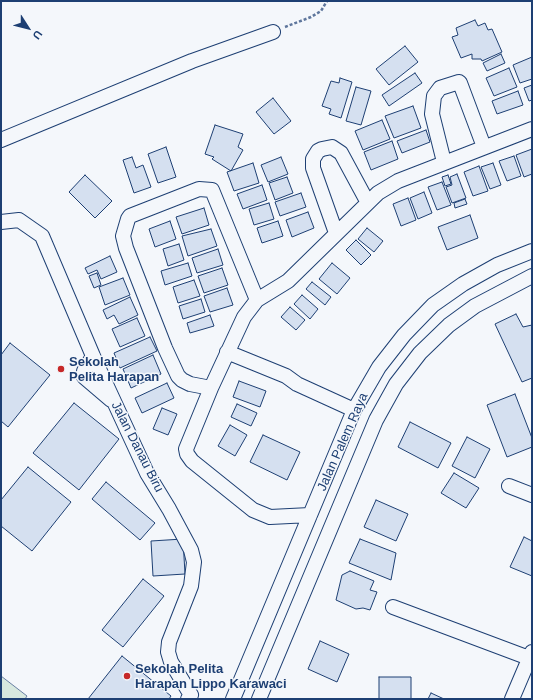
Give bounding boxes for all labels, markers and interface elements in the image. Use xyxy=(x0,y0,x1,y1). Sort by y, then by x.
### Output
north arrow xyxy=(8,8,48,48)
text: U xyxy=(31,28,45,42)
place label: Sekolah Pelita Harapan xyxy=(69,354,159,385)
marker: Sekolah Pelita Harapan xyxy=(56,364,66,374)
street label: Jalan Palem Raya xyxy=(314,391,372,493)
street label: Jalan Danau Biru xyxy=(107,399,167,495)
place label: Sekolah Pelita Harapan Lippo Karawaci xyxy=(135,661,287,692)
marker: Sekolah Pelita Harapan Lippo Karawaci xyxy=(122,671,132,681)

